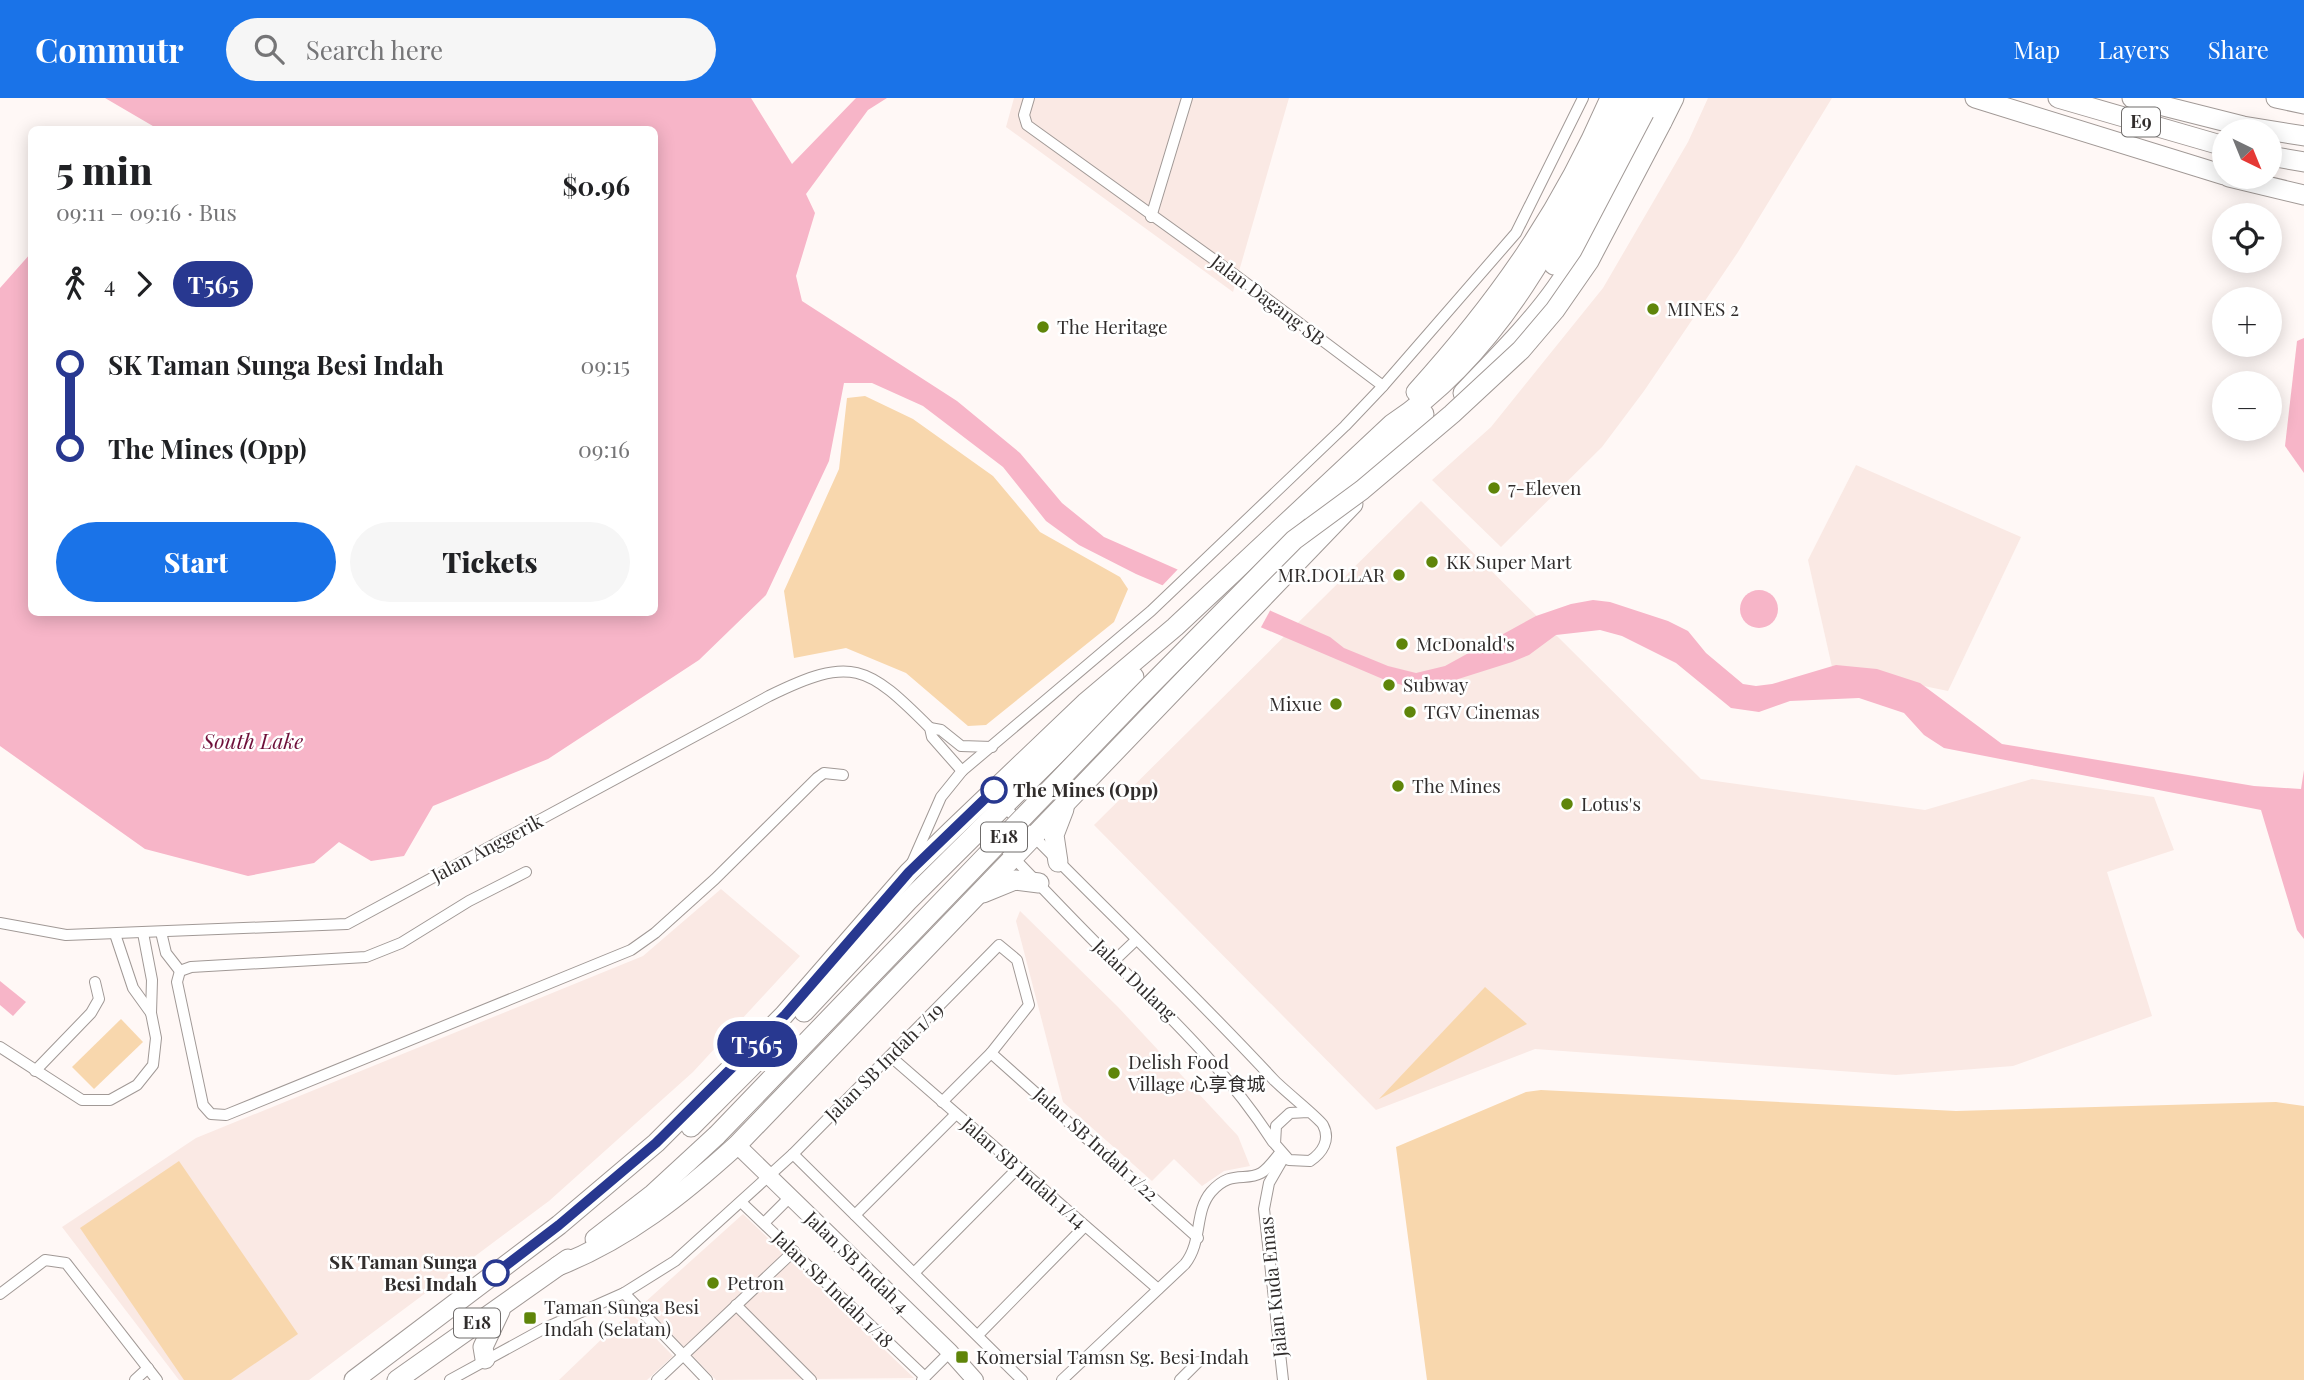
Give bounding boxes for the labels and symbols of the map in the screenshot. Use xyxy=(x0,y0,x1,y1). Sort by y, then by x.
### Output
road number: E9 xyxy=(2122,107,2160,136)
north arrow xyxy=(2212,119,2282,189)
street label: Jalan Dagang SB xyxy=(1205,247,1331,351)
place label: MINES 2 xyxy=(1667,295,1739,321)
marker: MINES 2 xyxy=(1645,301,1661,317)
place label: The Heritage xyxy=(1057,313,1168,339)
marker: The Heritage xyxy=(1035,319,1051,335)
place label: 7-Eleven xyxy=(1508,474,1582,500)
marker: 7-Eleven xyxy=(1486,480,1502,496)
place label: KK Super Mart xyxy=(1446,548,1572,574)
marker: KK Super Mart xyxy=(1424,554,1440,570)
place label: MR.DOLLAR xyxy=(1277,561,1386,587)
marker: MR.DOLLAR xyxy=(1391,567,1407,583)
place label: McDonald's xyxy=(1416,630,1515,656)
marker: McDonald's xyxy=(1394,636,1410,652)
place label: Subway xyxy=(1403,671,1469,697)
marker: Subway xyxy=(1381,677,1397,693)
place label: Mixue xyxy=(1269,690,1322,716)
marker: Mixue xyxy=(1328,696,1344,712)
place label: TGV Cinemas xyxy=(1424,698,1540,724)
marker: TGV Cinemas xyxy=(1402,704,1418,720)
water label: South Lake xyxy=(202,726,303,754)
place label: The Mines xyxy=(1412,772,1501,798)
place label: The Mines (Opp) xyxy=(1013,776,1158,802)
marker: The Mines (Opp) xyxy=(981,777,1007,803)
marker: The Mines xyxy=(1390,778,1406,794)
place label: Lotus's xyxy=(1581,790,1641,816)
marker: Lotus's xyxy=(1559,796,1575,812)
street label: Jalan Anggerik xyxy=(425,807,547,888)
road number: E18 xyxy=(981,822,1027,852)
street label: Jalan Dulang xyxy=(1087,932,1183,1026)
street label: Jalan SB Indah 1/19 xyxy=(818,996,948,1127)
line badge: T565 xyxy=(708,1021,806,1067)
place label: Delish Food Village 心享食城 xyxy=(1127,1048,1266,1096)
marker: Delish Food Village 心享食城 xyxy=(1106,1065,1122,1081)
street label: Jalan SB Indah 1/22 xyxy=(1028,1080,1165,1206)
street label: Jalan SB Indah 1/14 xyxy=(956,1110,1093,1234)
street label: Jalan SB Indah 4 xyxy=(799,1204,916,1318)
street label: Jalan Kuda Emas xyxy=(1252,1216,1292,1360)
street label: Jalan SB Indah 1/18 xyxy=(767,1223,900,1353)
place label: SK Taman Sunga Besi Indah xyxy=(329,1248,477,1296)
marker: SK Taman Sunga Besi Indah xyxy=(483,1260,509,1286)
place label: Petron xyxy=(727,1269,785,1295)
marker: Petron xyxy=(705,1275,721,1291)
place label: Taman Sunga Besi Indah (Selatan) xyxy=(544,1293,700,1341)
road number: E18 xyxy=(454,1308,500,1338)
marker: Taman Sunga Besi Indah (Selatan) xyxy=(522,1310,538,1326)
place label: Komersial Tamsn Sg. Besi Indah xyxy=(976,1343,1249,1369)
marker: Komersial Tamsn Sg. Besi Indah xyxy=(954,1349,970,1365)

